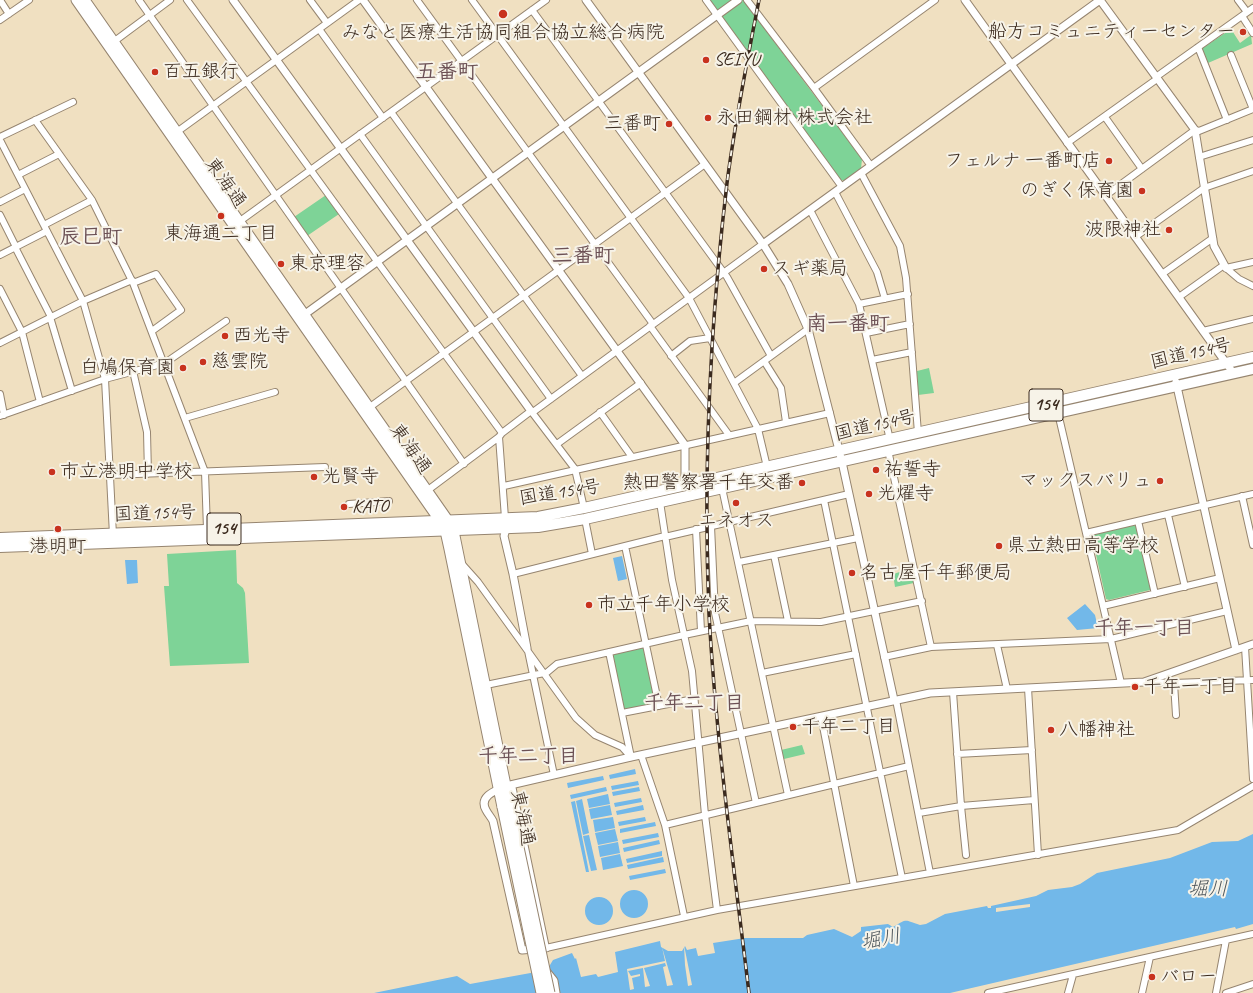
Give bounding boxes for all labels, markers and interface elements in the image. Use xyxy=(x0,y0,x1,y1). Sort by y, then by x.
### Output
marker: みなと医療生活協同組合協立総合病院 xyxy=(497,8,509,20)
place label: 船方コミュニティーセンター xyxy=(988,21,1235,43)
place label: みなと医療生活協同組合協立総合病院 xyxy=(342,22,664,44)
marker: 船方コミュニティーセンター xyxy=(1238,27,1248,37)
place label: SEIYU xyxy=(714,49,759,71)
marker: SEIYU xyxy=(701,55,711,65)
district label: 五番町 xyxy=(416,59,478,85)
place label: 百五銀行 xyxy=(163,61,239,83)
marker: 百五銀行 xyxy=(150,67,160,77)
place label: 永田鋼材 株式会社 xyxy=(716,107,873,129)
place label: 三番町 xyxy=(604,113,661,135)
marker: 永田鋼材 株式会社 xyxy=(703,113,713,123)
marker: 三番町 xyxy=(664,119,674,129)
place label: フェルナ 一番町店 xyxy=(944,150,1101,172)
street label: 東海通 xyxy=(199,153,251,213)
marker: フェルナ 一番町店 xyxy=(1104,156,1114,166)
place label: のぎく保育園 xyxy=(1020,180,1134,202)
marker: のぎく保育園 xyxy=(1137,186,1147,196)
marker: 東海通二丁目 xyxy=(216,211,226,221)
place label: 波限神社 xyxy=(1085,219,1161,241)
place label: 東海通二丁目 xyxy=(164,223,278,245)
district label: 辰巳町 xyxy=(60,224,122,250)
marker: 波限神社 xyxy=(1164,225,1174,235)
district label: 三番町 xyxy=(552,243,614,269)
place label: 東京理容 xyxy=(289,253,365,275)
place label: スギ薬局 xyxy=(772,258,848,280)
marker: 東京理容 xyxy=(276,259,286,269)
marker: スギ薬局 xyxy=(759,264,769,274)
district label: 南一番町 xyxy=(806,311,890,337)
place label: 西光寺 xyxy=(233,325,290,347)
marker: 西光寺 xyxy=(220,331,230,341)
street label: 国道154号 xyxy=(1148,334,1234,374)
place label: 慈雲院 xyxy=(211,351,268,373)
place label: 白鳩保育園 xyxy=(80,357,175,379)
marker: 慈雲院 xyxy=(198,357,208,367)
marker: 白鳩保育園 xyxy=(178,363,188,373)
road number: 154 xyxy=(1029,389,1063,421)
street label: 国道154号 xyxy=(832,406,918,446)
street label: 東海通 xyxy=(384,419,436,479)
place label: 祐誓寺 xyxy=(884,459,941,481)
place label: 市立港明中学校 xyxy=(60,461,193,483)
marker: 祐誓寺 xyxy=(871,465,881,475)
place label: 光賢寺 xyxy=(322,466,379,488)
marker: 市立港明中学校 xyxy=(47,467,57,477)
place label: マックスバリュ xyxy=(1019,470,1152,492)
marker: 光賢寺 xyxy=(309,472,319,482)
place label: 熱田警察署千年交番 xyxy=(623,472,794,494)
street label: 国道154号 xyxy=(517,475,603,511)
marker: マックスバリュ xyxy=(1155,476,1165,486)
marker: 熱田警察署千年交番 xyxy=(797,478,807,488)
place label: 光燿寺 xyxy=(877,483,934,505)
marker: 光燿寺 xyxy=(864,489,874,499)
place label: KATO xyxy=(352,496,388,518)
marker: エネオス xyxy=(731,498,741,508)
street label: 国道154号 xyxy=(113,501,197,527)
marker: KATO xyxy=(339,502,349,512)
place label: エネオス xyxy=(698,510,774,532)
road number: 154 xyxy=(207,513,241,545)
marker: 港明町 xyxy=(53,524,63,534)
place label: 県立熱田高等学校 xyxy=(1007,535,1159,557)
place label: 港明町 xyxy=(30,536,86,558)
marker: 県立熱田高等学校 xyxy=(994,541,1004,551)
place label: 名古屋千年郵便局 xyxy=(860,562,1012,584)
marker: 名古屋千年郵便局 xyxy=(847,568,857,578)
place label: 市立千年小学校 xyxy=(597,594,730,616)
marker: 市立千年小学校 xyxy=(584,600,594,610)
district label: 千年一丁目 xyxy=(1094,617,1194,641)
place label: 千年一丁目 xyxy=(1143,676,1238,698)
marker: 千年一丁目 xyxy=(1130,682,1140,692)
district label: 千年二丁目 xyxy=(644,692,744,716)
place label: 千年二丁目 xyxy=(801,716,896,738)
place label: 八幡神社 xyxy=(1059,719,1135,741)
marker: 千年二丁目 xyxy=(788,722,798,732)
marker: 八幡神社 xyxy=(1046,725,1056,735)
district label: 千年二丁目 xyxy=(478,745,578,769)
street label: 東海通 xyxy=(505,788,539,848)
water label: 堀川 xyxy=(1188,878,1228,902)
water label: 堀川 xyxy=(859,924,903,956)
place label: バロー xyxy=(1160,966,1217,988)
marker: バロー xyxy=(1147,972,1157,982)

